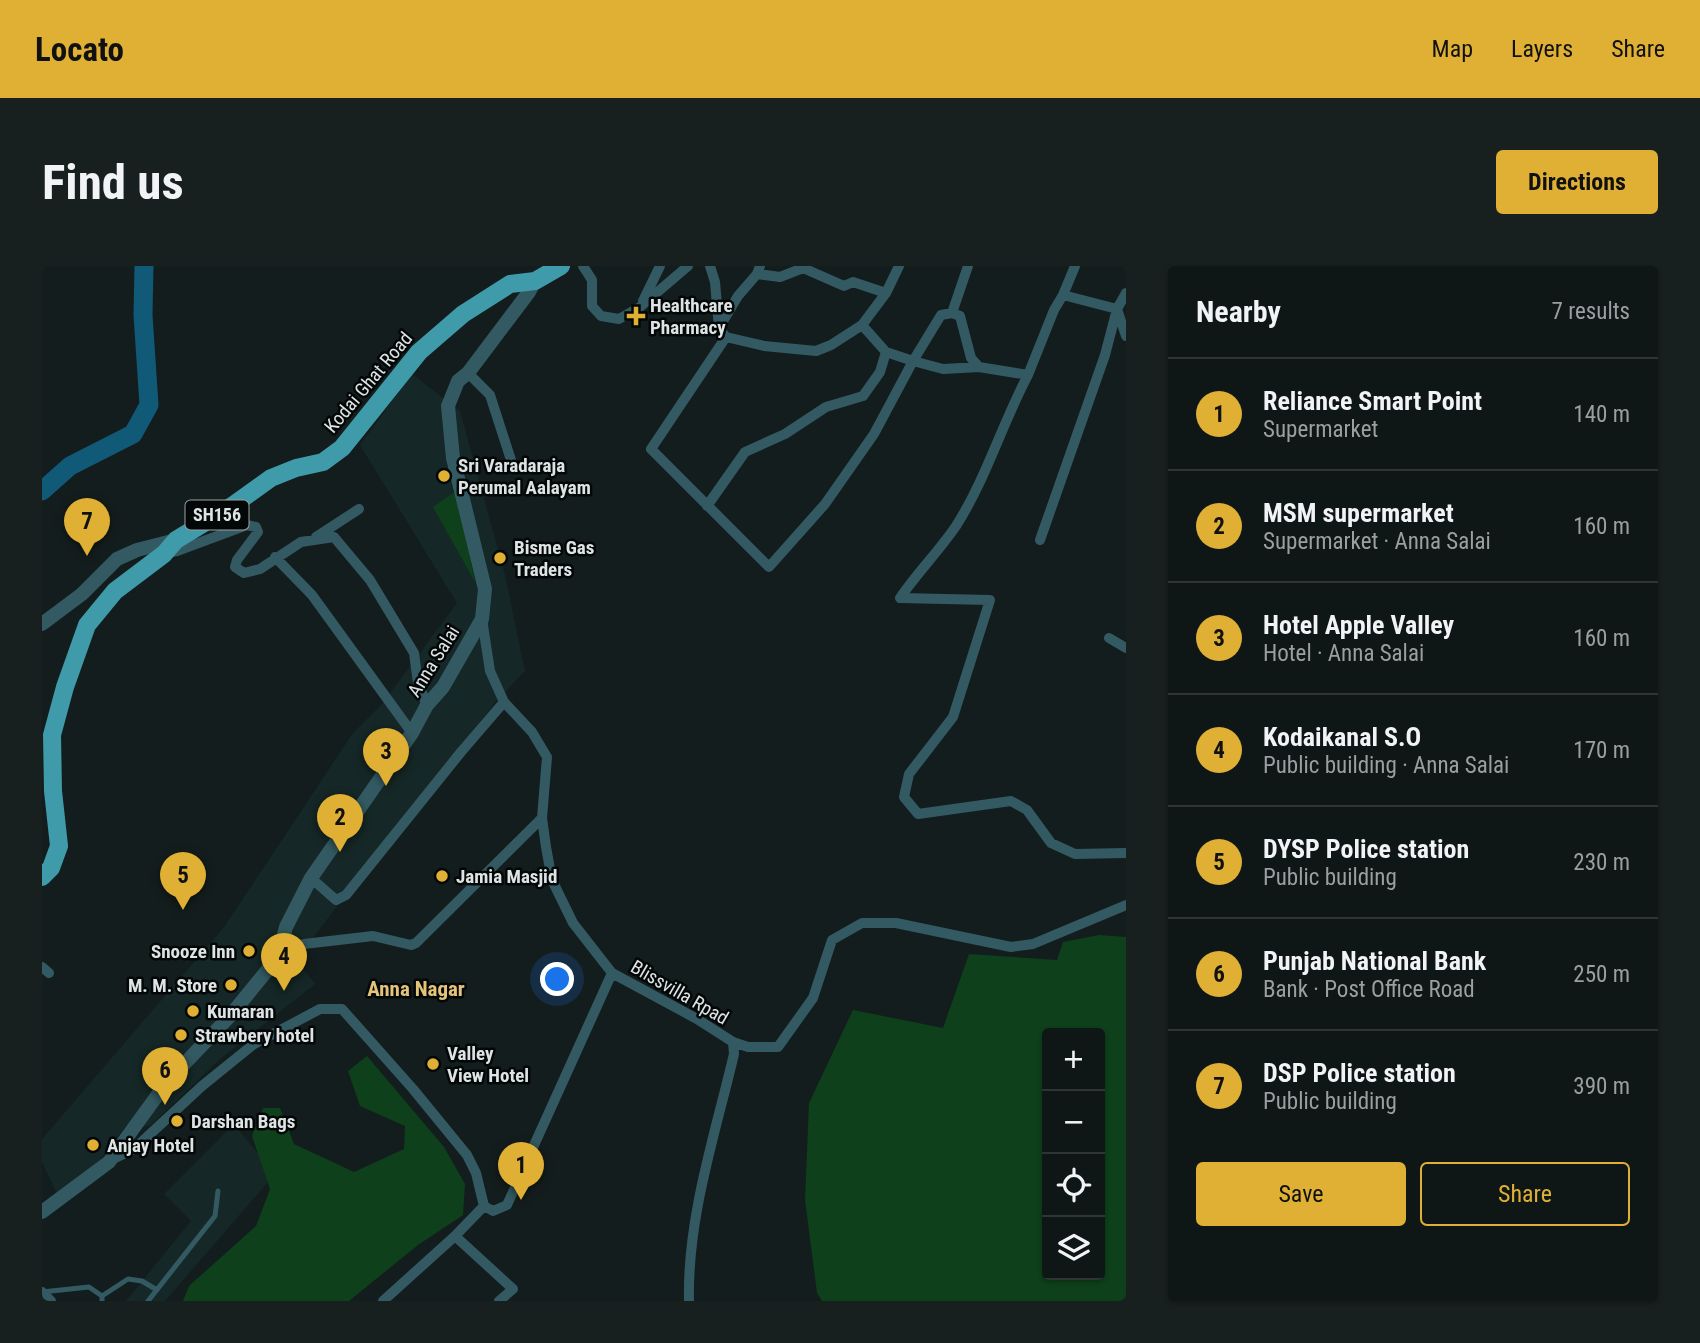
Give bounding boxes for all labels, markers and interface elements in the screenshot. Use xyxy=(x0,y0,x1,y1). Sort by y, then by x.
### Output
text: Locato xyxy=(35,30,124,69)
text: Map xyxy=(1432,35,1473,63)
text: Layers xyxy=(1511,35,1573,63)
text: Share xyxy=(1611,35,1665,63)
button: Directions xyxy=(1496,150,1658,214)
text: Find us xyxy=(42,154,184,211)
place label: Healthcare Pharmacy xyxy=(650,294,733,339)
text: Nearby xyxy=(1196,294,1281,329)
text: 7 results xyxy=(1552,298,1630,325)
marker: Healthcare Pharmacy xyxy=(628,308,644,324)
street label: Kodai Ghat Road xyxy=(320,327,417,437)
text: Reliance Smart Point xyxy=(1263,386,1482,416)
text: 1 xyxy=(1213,401,1225,428)
text: 140 m xyxy=(1573,401,1630,428)
text: Supermarket xyxy=(1263,416,1378,443)
place label: Sri Varadaraja Perumal Aalayam xyxy=(458,454,591,499)
marker: Sri Varadaraja Perumal Aalayam xyxy=(436,468,452,484)
pin: 7 xyxy=(64,498,110,556)
text: MSM supermarket xyxy=(1263,498,1454,528)
road number: SH156 xyxy=(186,500,248,530)
text: 2 xyxy=(1213,513,1225,540)
text: 160 m xyxy=(1573,513,1630,540)
text: Supermarket · Anna Salai xyxy=(1263,528,1491,555)
place label: Bisme Gas Traders xyxy=(514,536,594,581)
marker: Bisme Gas Traders xyxy=(492,550,508,566)
text: Hotel Apple Valley xyxy=(1263,610,1454,640)
street label: Anna Salai xyxy=(403,621,464,701)
text: 3 xyxy=(1213,625,1225,652)
text: 160 m xyxy=(1573,625,1630,652)
text: Hotel · Anna Salai xyxy=(1263,640,1424,667)
text: Kodaikanal S.O xyxy=(1263,722,1421,752)
pin: 3 xyxy=(363,728,409,786)
text: 4 xyxy=(1213,737,1225,764)
text: 170 m xyxy=(1573,737,1630,764)
text: Public building · Anna Salai xyxy=(1263,752,1509,779)
pin: 2 xyxy=(317,794,363,852)
text: DYSP Police station xyxy=(1263,834,1469,864)
text: 5 xyxy=(1213,849,1225,876)
text: 230 m xyxy=(1573,849,1630,876)
pin: 5 xyxy=(160,852,206,910)
text: Public building xyxy=(1263,864,1397,891)
place label: Jamia Masjid xyxy=(456,865,557,888)
marker: Jamia Masjid xyxy=(434,868,450,884)
pin: 4 xyxy=(261,933,307,991)
place label: Snooze Inn xyxy=(151,940,235,963)
marker: Snooze Inn xyxy=(241,943,257,959)
text: Punjab National Bank xyxy=(1263,946,1486,976)
street label: Blissvilla Rpad xyxy=(627,955,733,1030)
text: 6 xyxy=(1213,961,1225,988)
text: 250 m xyxy=(1573,961,1630,988)
your location xyxy=(540,962,574,996)
place label: M. M. Store xyxy=(128,974,217,997)
text: Bank · Post Office Road xyxy=(1263,976,1475,1003)
marker: M. M. Store xyxy=(223,977,239,993)
district label: Anna Nagar xyxy=(367,977,465,1001)
place label: Kumaran xyxy=(207,1000,274,1023)
marker: Kumaran xyxy=(185,1003,201,1019)
place label: Strawbery hotel xyxy=(195,1024,314,1047)
marker: Strawbery hotel xyxy=(173,1027,189,1043)
map controls xyxy=(1042,1028,1105,1280)
button: + xyxy=(1042,1028,1105,1091)
place label: Valley View Hotel xyxy=(447,1042,529,1087)
pin: 6 xyxy=(142,1047,188,1105)
marker: Valley View Hotel xyxy=(425,1056,441,1072)
text: DSP Police station xyxy=(1263,1058,1456,1088)
text: 7 xyxy=(1213,1073,1225,1100)
text: 390 m xyxy=(1573,1073,1630,1100)
text: Public building xyxy=(1263,1088,1397,1115)
button: − xyxy=(1042,1091,1105,1154)
place label: Darshan Bags xyxy=(191,1110,295,1133)
marker: Darshan Bags xyxy=(169,1113,185,1129)
place label: Anjay Hotel xyxy=(107,1134,194,1157)
marker: Anjay Hotel xyxy=(85,1137,101,1153)
pin: 1 xyxy=(498,1142,544,1200)
button: locate xyxy=(1042,1154,1105,1217)
button: Save xyxy=(1196,1162,1406,1226)
button: Share xyxy=(1420,1162,1630,1226)
button: layers xyxy=(1042,1217,1105,1280)

